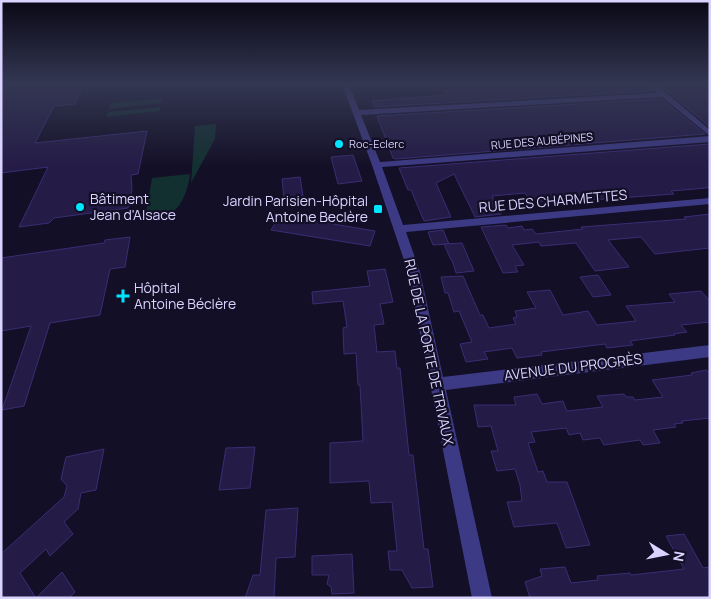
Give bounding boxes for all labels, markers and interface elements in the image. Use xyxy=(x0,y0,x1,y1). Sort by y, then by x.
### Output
street label: RUE DES AUBÉPINES xyxy=(490,129,594,152)
place label: Roc-Eclerc xyxy=(349,136,404,151)
marker: Roc-Eclerc xyxy=(333,138,345,150)
street label: RUE DES CHARMETTES xyxy=(478,185,628,216)
place label: Bâtiment Jean d'Alsace xyxy=(90,189,176,224)
place label: Jardin Parisien-Hôpital Antoine Beclère xyxy=(223,191,368,226)
marker: Bâtiment Jean d'Alsace xyxy=(74,201,86,213)
marker: Jardin Parisien-Hôpital Antoine Beclère xyxy=(372,203,384,215)
street label: RUE DE LA PORTE DE TRIVAUX xyxy=(400,257,459,447)
place label: Hôpital Antoine Béclère xyxy=(134,278,236,313)
marker: Hôpital Antoine Béclère xyxy=(116,289,130,303)
street label: AVENUE DU PROGRÈS xyxy=(503,349,643,384)
north arrow xyxy=(641,529,691,579)
text: N xyxy=(669,550,690,563)

